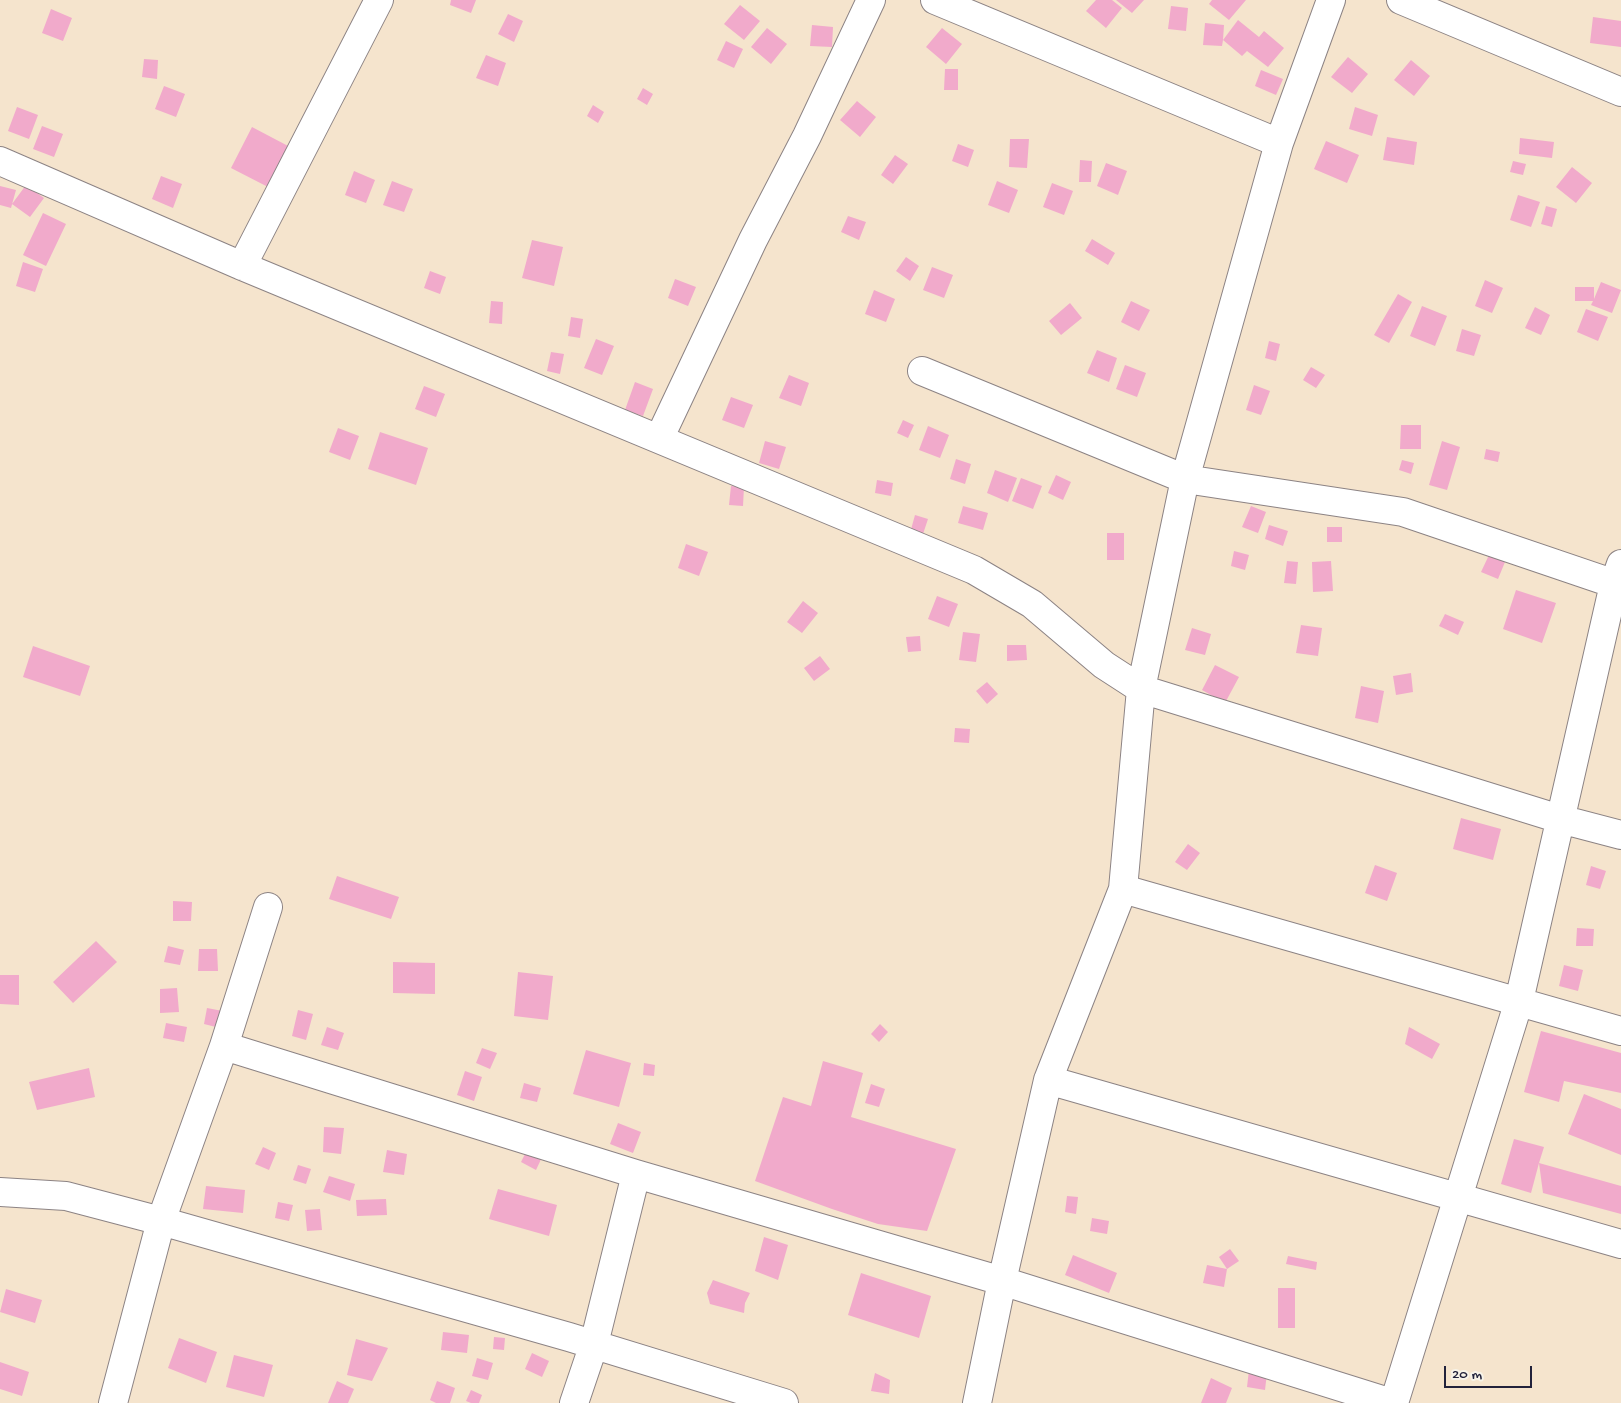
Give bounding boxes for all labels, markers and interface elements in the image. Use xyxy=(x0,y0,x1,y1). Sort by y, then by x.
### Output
scale bar xyxy=(1446,1356,1534,1388)
text: 20 m xyxy=(1452,1366,1482,1384)

